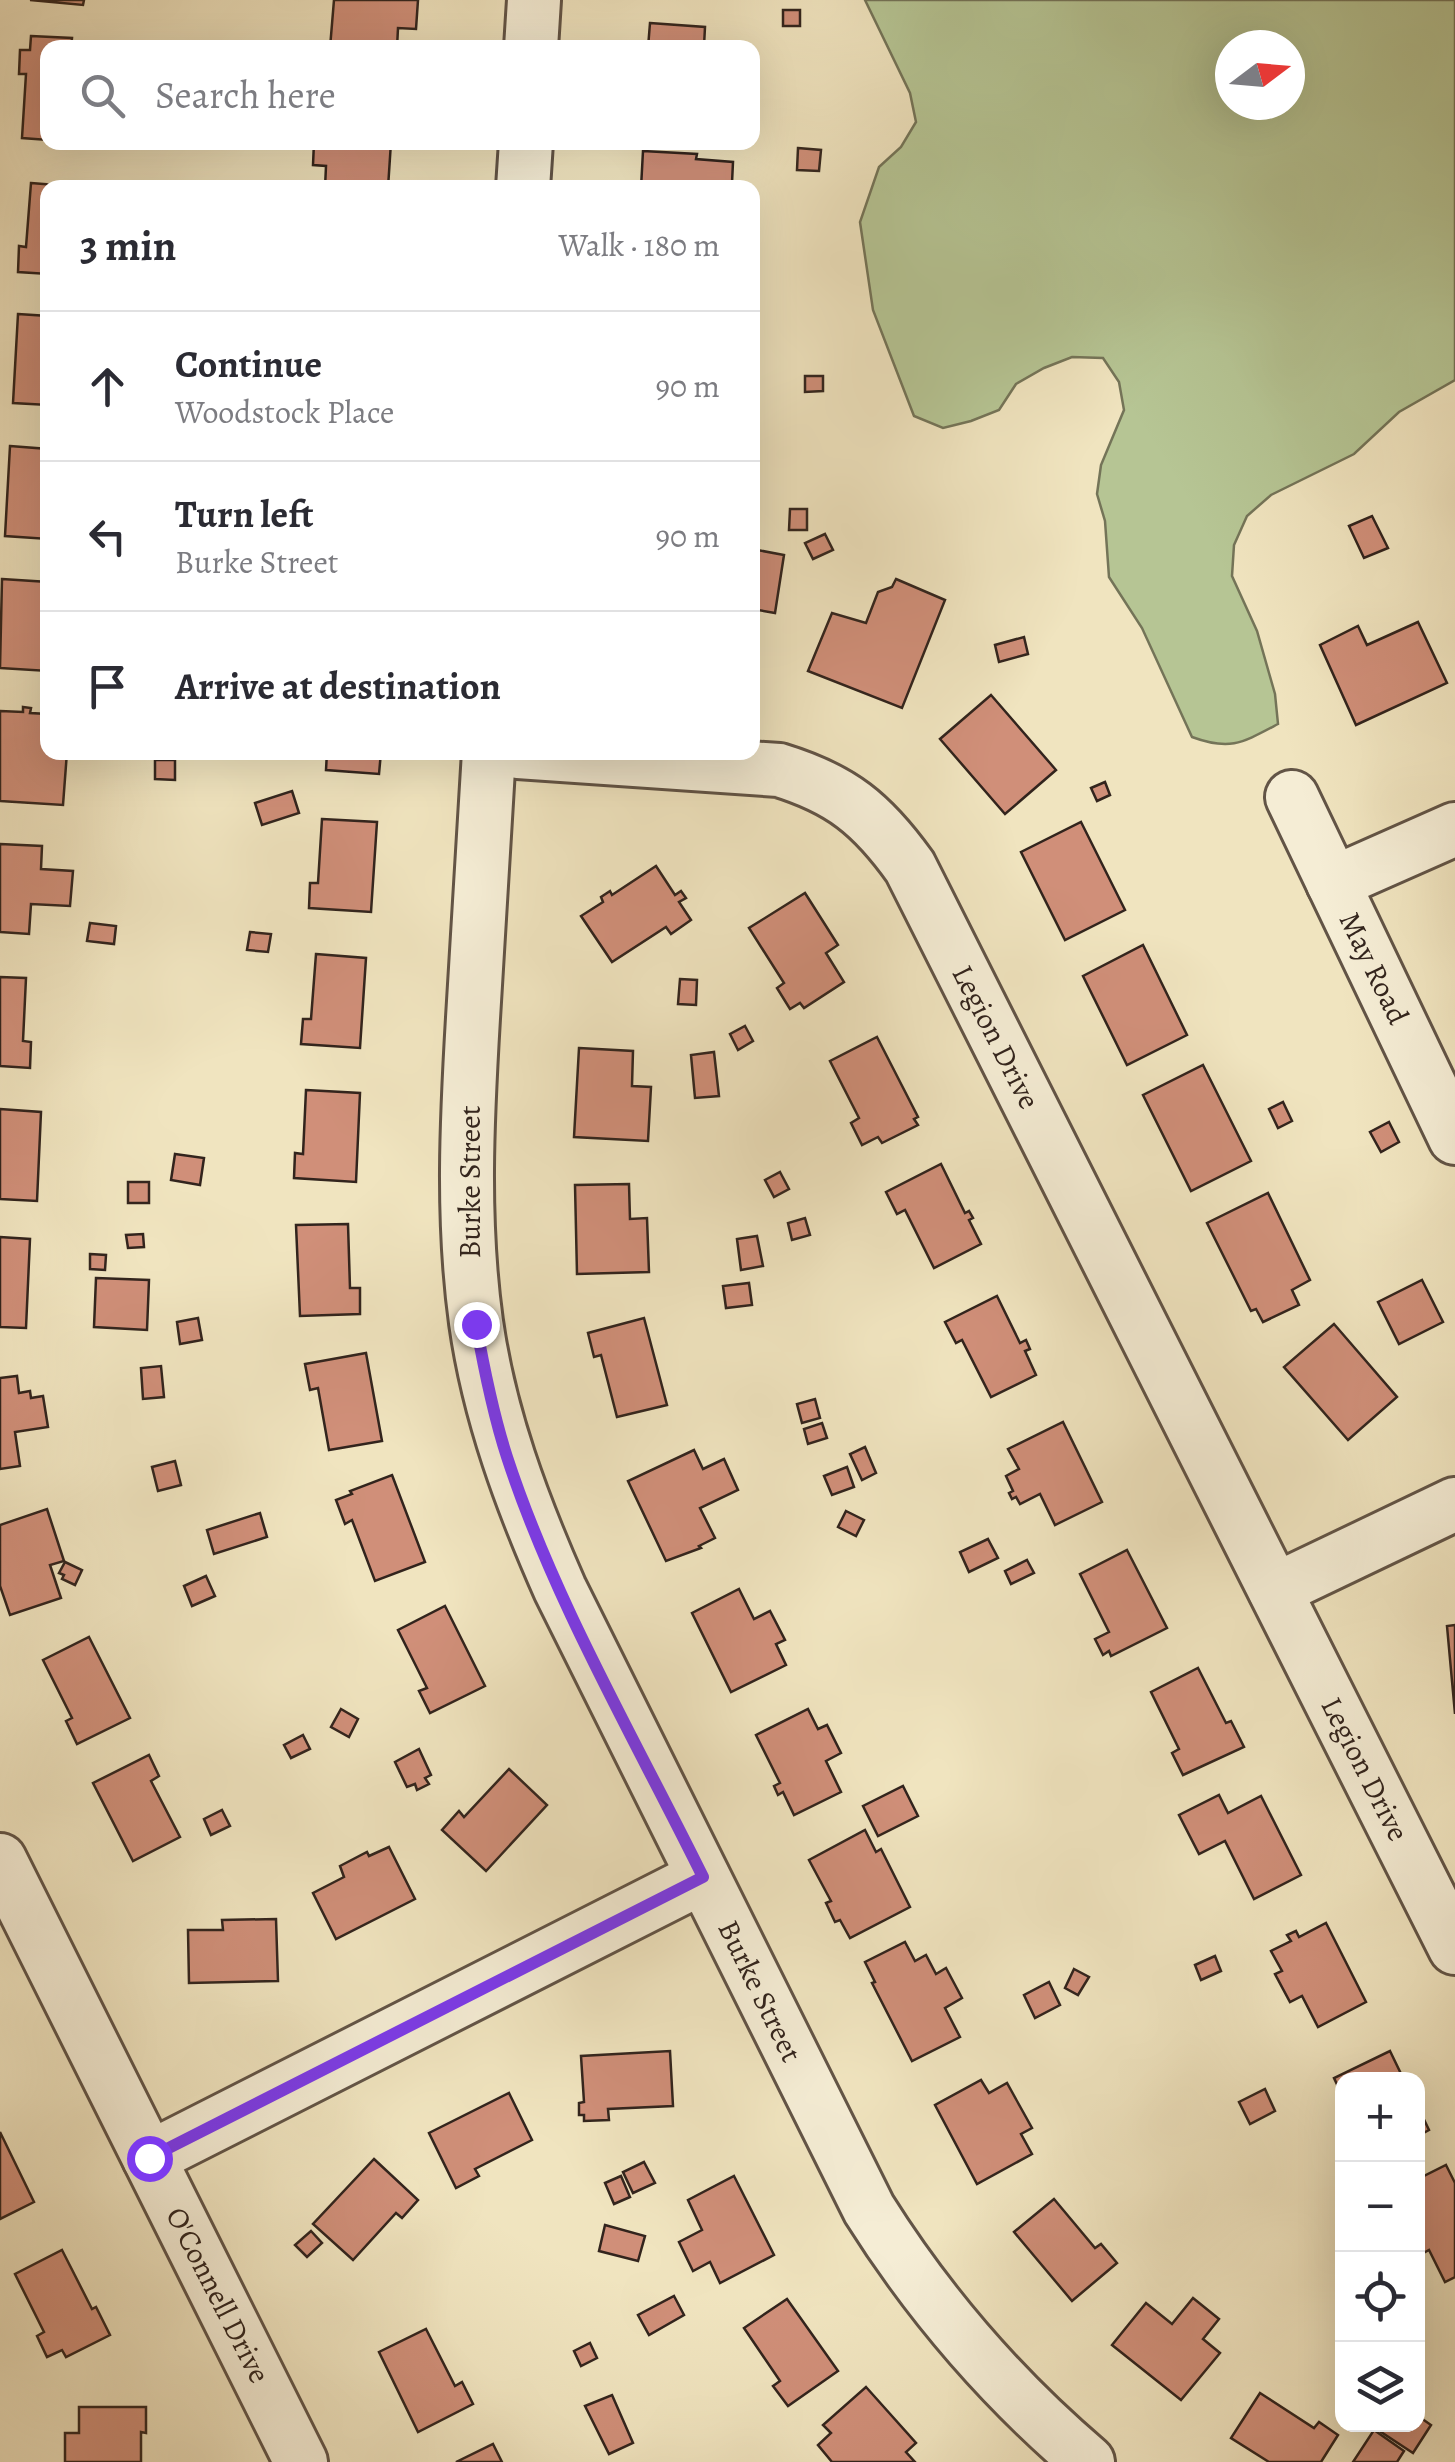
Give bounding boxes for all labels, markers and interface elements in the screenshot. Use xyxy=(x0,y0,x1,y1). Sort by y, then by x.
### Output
north arrow xyxy=(1215,30,1305,120)
search box xyxy=(40,40,760,150)
icon: search xyxy=(75,68,130,123)
text: Search here xyxy=(155,69,336,121)
text: 3 min xyxy=(80,217,176,274)
text: Walk · 180 m xyxy=(559,223,720,267)
text: Continue xyxy=(175,338,322,390)
icon: ahead xyxy=(80,359,135,414)
text: 90 m xyxy=(655,364,720,408)
text: Woodstock Place xyxy=(175,390,394,434)
text: Turn left xyxy=(175,488,314,540)
icon: left xyxy=(80,509,135,564)
text: 90 m xyxy=(655,514,720,558)
text: Burke Street xyxy=(175,540,338,584)
icon: arrive xyxy=(80,659,135,714)
text: Arrive at destination xyxy=(175,660,501,712)
street label: May Road xyxy=(1330,905,1419,1032)
street label: Legion Drive xyxy=(943,958,1049,1116)
street label: Burke Street xyxy=(450,1105,490,1259)
route end xyxy=(454,1302,500,1348)
street label: Legion Drive xyxy=(1312,1690,1418,1848)
street label: Burke Street xyxy=(708,1913,812,2069)
map controls xyxy=(1335,2072,1425,2432)
button: + xyxy=(1335,2072,1425,2162)
route start xyxy=(127,2136,173,2182)
button: − xyxy=(1335,2162,1425,2252)
street label: O'Connell Drive xyxy=(156,2200,280,2390)
button: locate xyxy=(1335,2252,1425,2342)
button: layers xyxy=(1335,2342,1425,2432)

